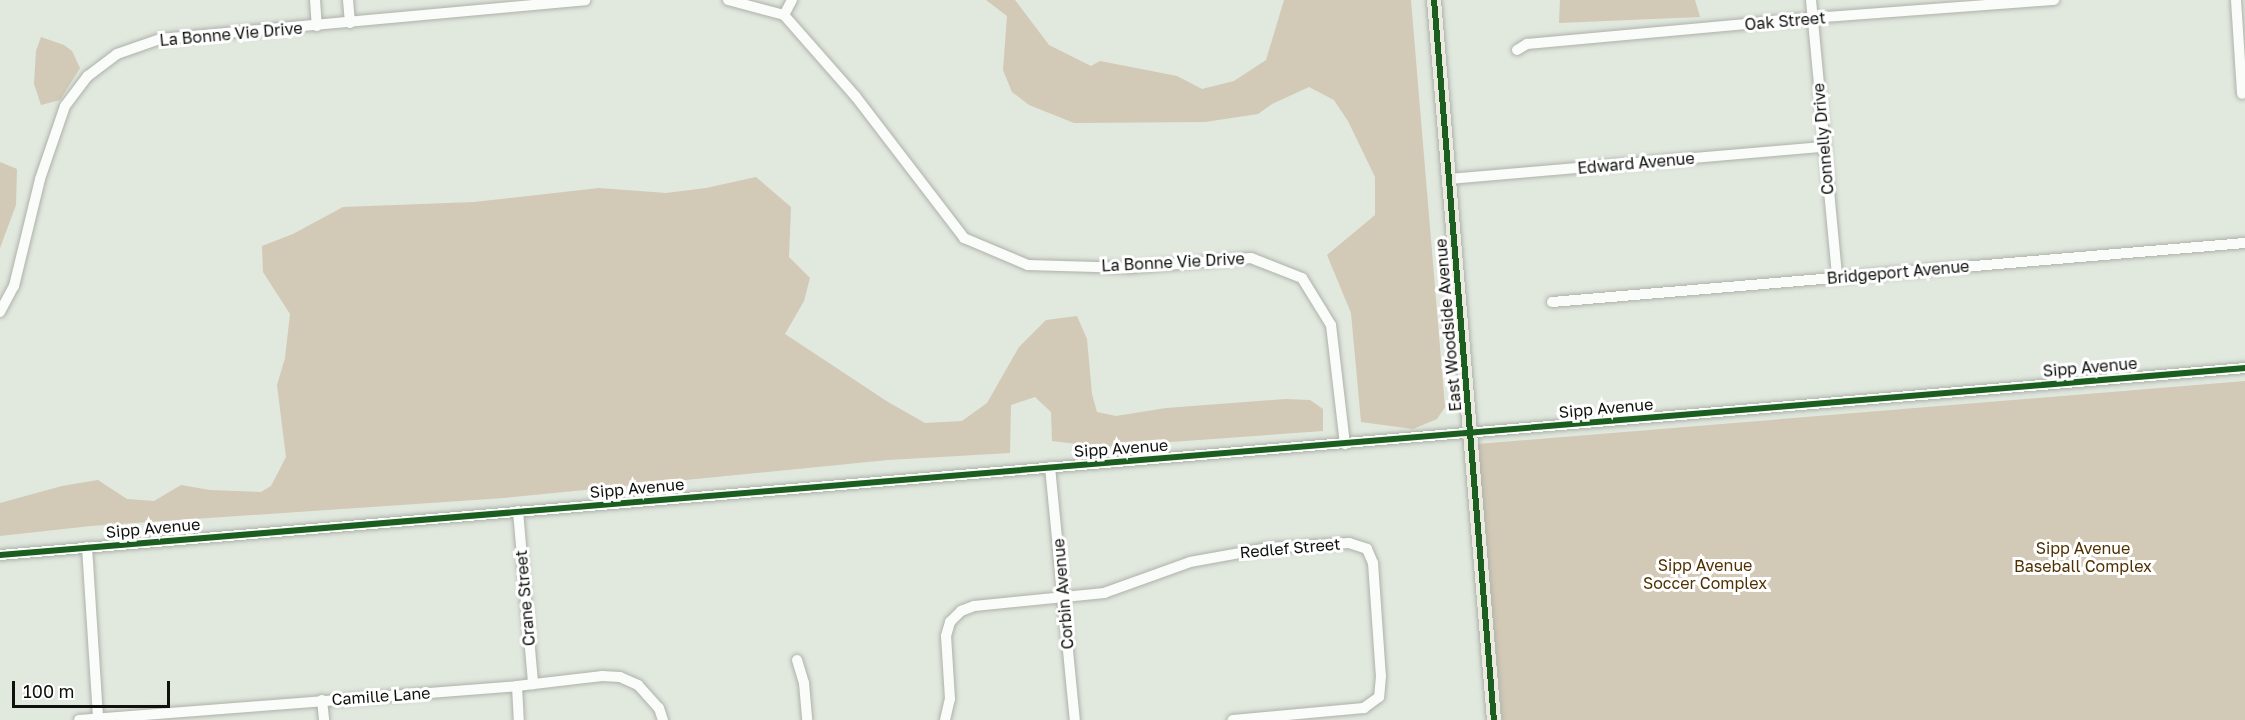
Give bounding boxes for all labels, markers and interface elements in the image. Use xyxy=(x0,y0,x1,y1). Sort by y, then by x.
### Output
street label: Oak Street xyxy=(1744,8,1826,34)
street label: La Bonne Vie Drive xyxy=(159,18,303,50)
street label: Connelly Drive xyxy=(1809,82,1837,196)
street label: Edward Avenue xyxy=(1577,148,1695,178)
street label: East Woodside Avenue xyxy=(1431,238,1465,412)
street label: La Bonne Vie Drive xyxy=(1101,249,1245,275)
street label: Bridgeport Avenue xyxy=(1826,256,1970,288)
street label: Sipp Avenue xyxy=(2042,353,2138,381)
street label: Sipp Avenue xyxy=(1558,394,1654,422)
street label: Sipp Avenue xyxy=(1073,435,1169,461)
street label: Sipp Avenue xyxy=(589,474,685,502)
street label: Sipp Avenue xyxy=(105,514,201,542)
street label: Redlef Street xyxy=(1239,534,1341,562)
street label: Corbin Avenue xyxy=(1049,538,1077,650)
park label: Sipp Avenue Baseball Complex xyxy=(2014,538,2152,576)
street label: Crane Street xyxy=(511,549,539,647)
park label: Sipp Avenue Soccer Complex xyxy=(1643,555,1767,593)
scale bar xyxy=(15,669,172,707)
text: 100 m xyxy=(23,680,74,702)
street label: Camille Lane xyxy=(331,683,431,709)

